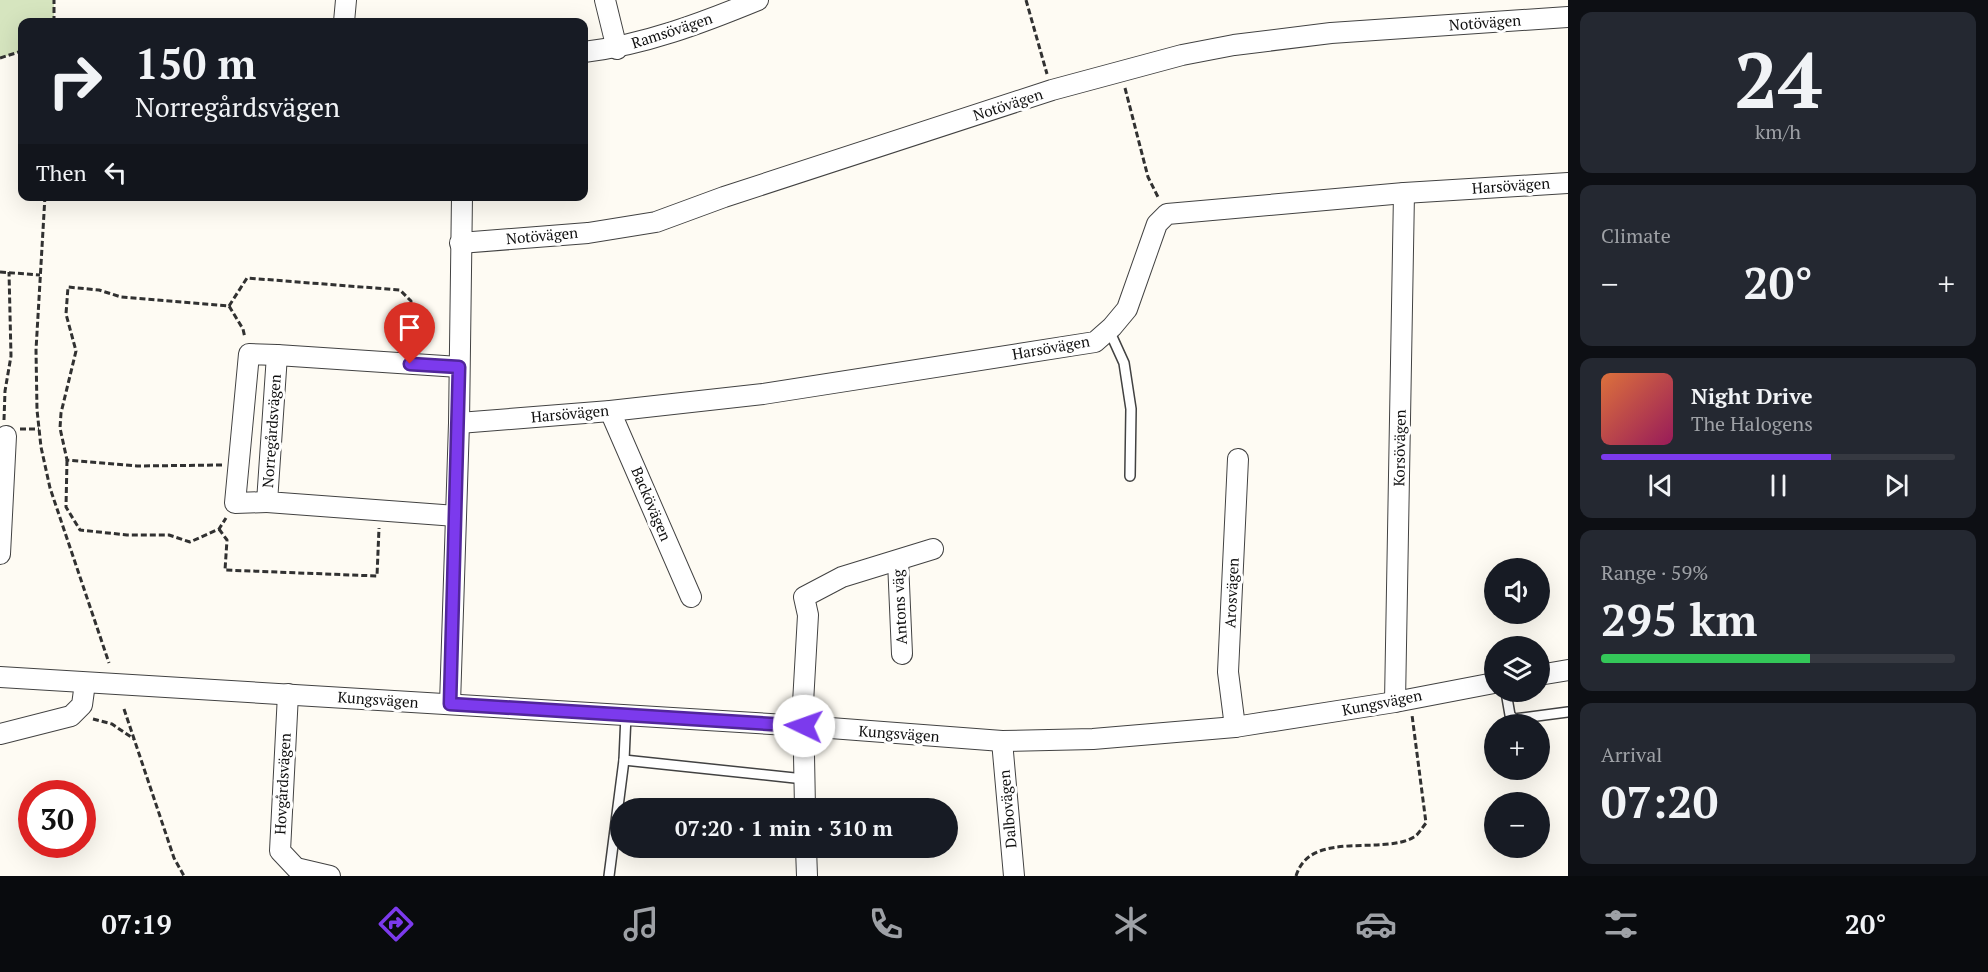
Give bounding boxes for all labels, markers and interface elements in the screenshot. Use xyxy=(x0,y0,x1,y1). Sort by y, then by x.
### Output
street label: Ramsövägen xyxy=(629,8,715,53)
street label: Notövägen xyxy=(1448,10,1522,34)
text: 24 xyxy=(1734,27,1822,130)
text: 150 m xyxy=(135,35,256,91)
icon: right xyxy=(36,42,114,120)
street label: Notövägen xyxy=(970,83,1045,125)
text: Norregårdsvägen xyxy=(135,89,340,125)
text: km/h xyxy=(1755,118,1801,145)
icon: left xyxy=(99,156,132,189)
text: Then xyxy=(36,158,87,187)
street label: Harsövägen xyxy=(1471,172,1551,198)
street label: Notövägen xyxy=(505,222,579,248)
text: Climate xyxy=(1601,222,1671,249)
text: 20° xyxy=(1743,252,1813,312)
text: − xyxy=(1601,262,1619,305)
text: + xyxy=(1937,262,1955,305)
pin xyxy=(384,302,435,364)
icon: arrive xyxy=(393,311,426,344)
street label: Harsövägen xyxy=(1011,330,1091,364)
street label: Norregårdsvägen xyxy=(257,373,285,488)
text: Night Drive xyxy=(1691,381,1813,410)
street label: Harsövägen xyxy=(530,400,610,426)
street label: Korsövägen xyxy=(1388,409,1410,487)
text: The Halogens xyxy=(1691,410,1813,437)
street label: Backövägen xyxy=(627,463,677,544)
icon: previous xyxy=(1644,469,1677,502)
icon: pause xyxy=(1762,469,1795,502)
icon: next xyxy=(1880,469,1913,502)
street label: Arosvägen xyxy=(1219,557,1243,629)
map controls xyxy=(1484,558,1550,858)
button: sound xyxy=(1484,558,1550,624)
text: Range · 59% xyxy=(1601,559,1708,586)
street label: Antons väg xyxy=(887,568,911,645)
text: 295 km xyxy=(1601,589,1757,649)
button: layers xyxy=(1484,636,1550,702)
street label: Kungsvägen xyxy=(1340,684,1424,720)
street label: Kungsvägen xyxy=(337,686,419,712)
position arrow xyxy=(772,694,836,758)
button: + xyxy=(1484,714,1550,780)
street label: Kungsvägen xyxy=(858,720,940,746)
street label: Hovgårdsvägen xyxy=(269,732,295,835)
text: Arrival xyxy=(1601,741,1662,768)
street label: Dalbovägen xyxy=(994,769,1020,849)
text: 07:20 xyxy=(1601,771,1718,831)
speed limit sign: 30 xyxy=(18,780,96,858)
button: − xyxy=(1484,792,1550,858)
text: 07:20 · 1 min · 310 m xyxy=(675,813,893,842)
icon: directions xyxy=(375,903,417,945)
icon: music xyxy=(620,903,662,945)
icon: phone xyxy=(865,903,907,945)
icon: climate xyxy=(1110,903,1152,945)
icon: car xyxy=(1355,903,1397,945)
icon: filters xyxy=(1600,903,1642,945)
text: 07:19 xyxy=(102,906,172,942)
text: 20° xyxy=(1845,906,1886,942)

